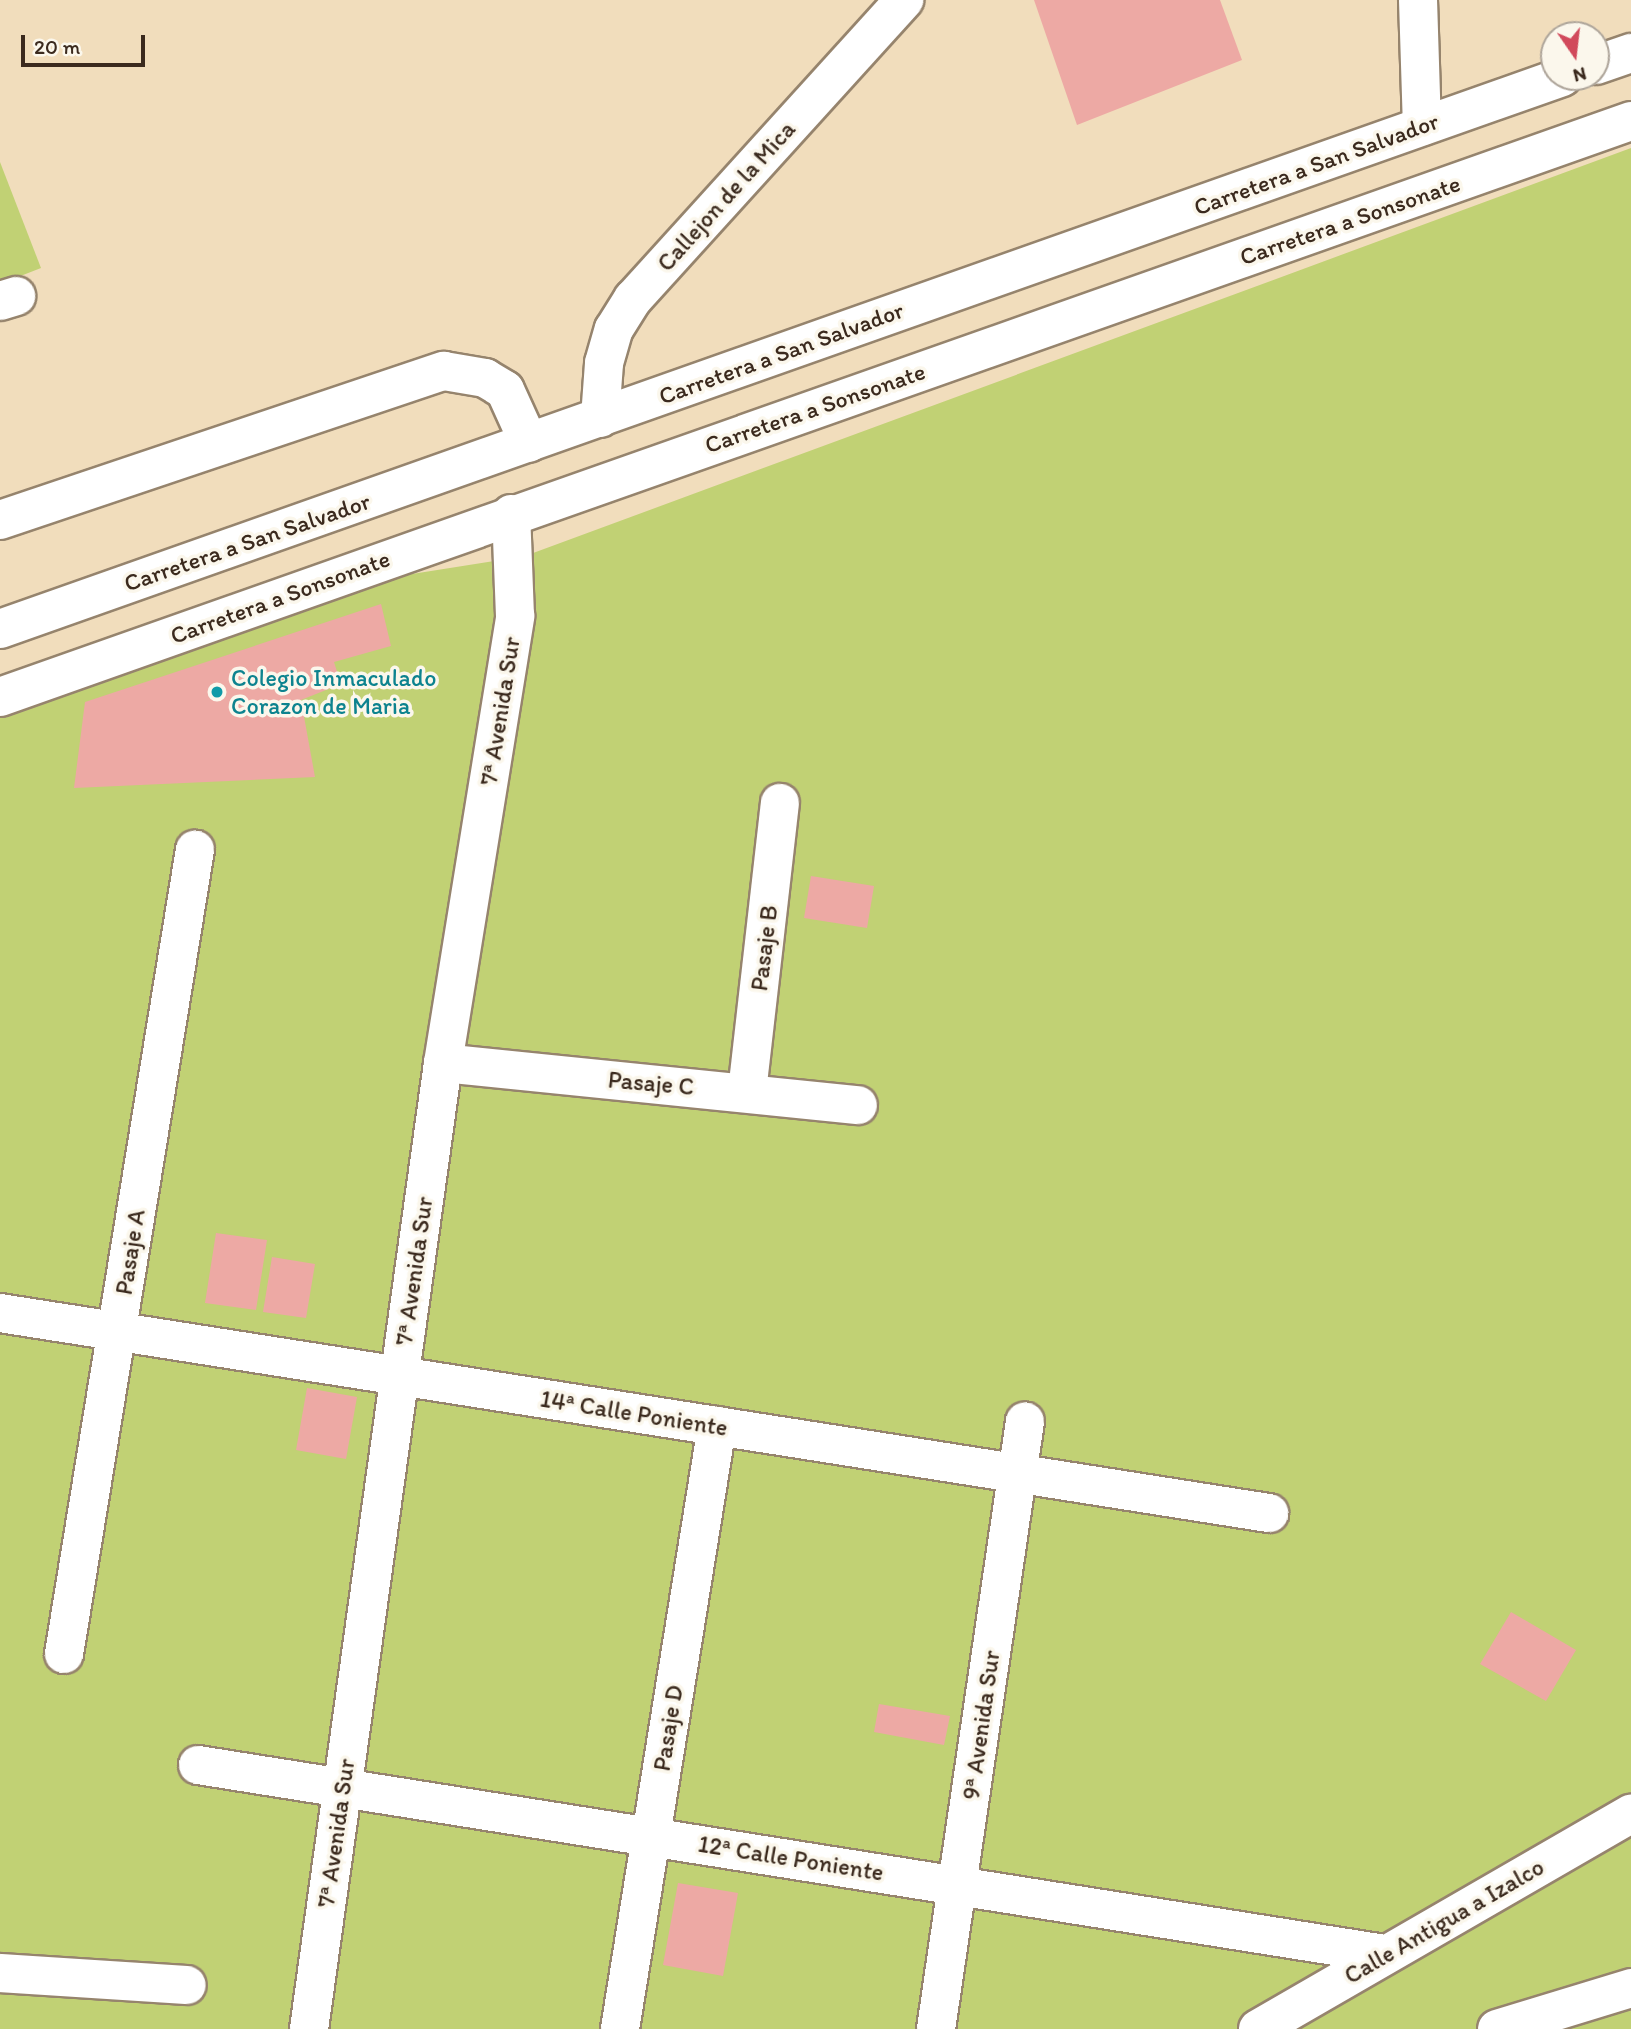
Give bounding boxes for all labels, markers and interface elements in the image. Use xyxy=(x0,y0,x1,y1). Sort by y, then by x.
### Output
scale bar xyxy=(24,21,149,65)
north arrow xyxy=(1540,21,1610,91)
text: 20 m xyxy=(34,34,80,59)
text: N xyxy=(1571,62,1589,88)
street label: Carretera a San Salvador xyxy=(1189,106,1443,222)
street label: Callejon de la Mica xyxy=(651,115,801,277)
street label: Carretera a Sonsonate xyxy=(1235,169,1465,271)
street label: Carretera a San Salvador xyxy=(654,295,908,411)
street label: Carretera a Sonsonate xyxy=(700,357,930,459)
street label: Carretera a San Salvador xyxy=(120,486,374,598)
street label: Carretera a Sonsonate xyxy=(166,544,394,650)
street label: 7ª Avenida Sur xyxy=(474,635,526,787)
place label: Colegio Inmaculado Corazon de Maria xyxy=(231,664,436,720)
marker: Colegio Inmaculado Corazon de Maria xyxy=(209,684,225,700)
street label: Pasaje B xyxy=(744,903,784,993)
street label: Pasaje C xyxy=(607,1065,695,1101)
street label: 7ª Avenida Sur xyxy=(389,1195,439,1347)
street label: Pasaje A xyxy=(109,1207,151,1297)
street label: 14ª Calle Poniente xyxy=(539,1384,729,1442)
street label: 9ª Avenida Sur xyxy=(956,1648,1006,1802)
street label: Pasaje D xyxy=(647,1683,689,1773)
street label: 7ª Avenida Sur xyxy=(311,1757,361,1909)
street label: 12ª Calle Poniente xyxy=(697,1829,885,1887)
street label: Calle Antigua a Izalco xyxy=(1339,1852,1549,1990)

